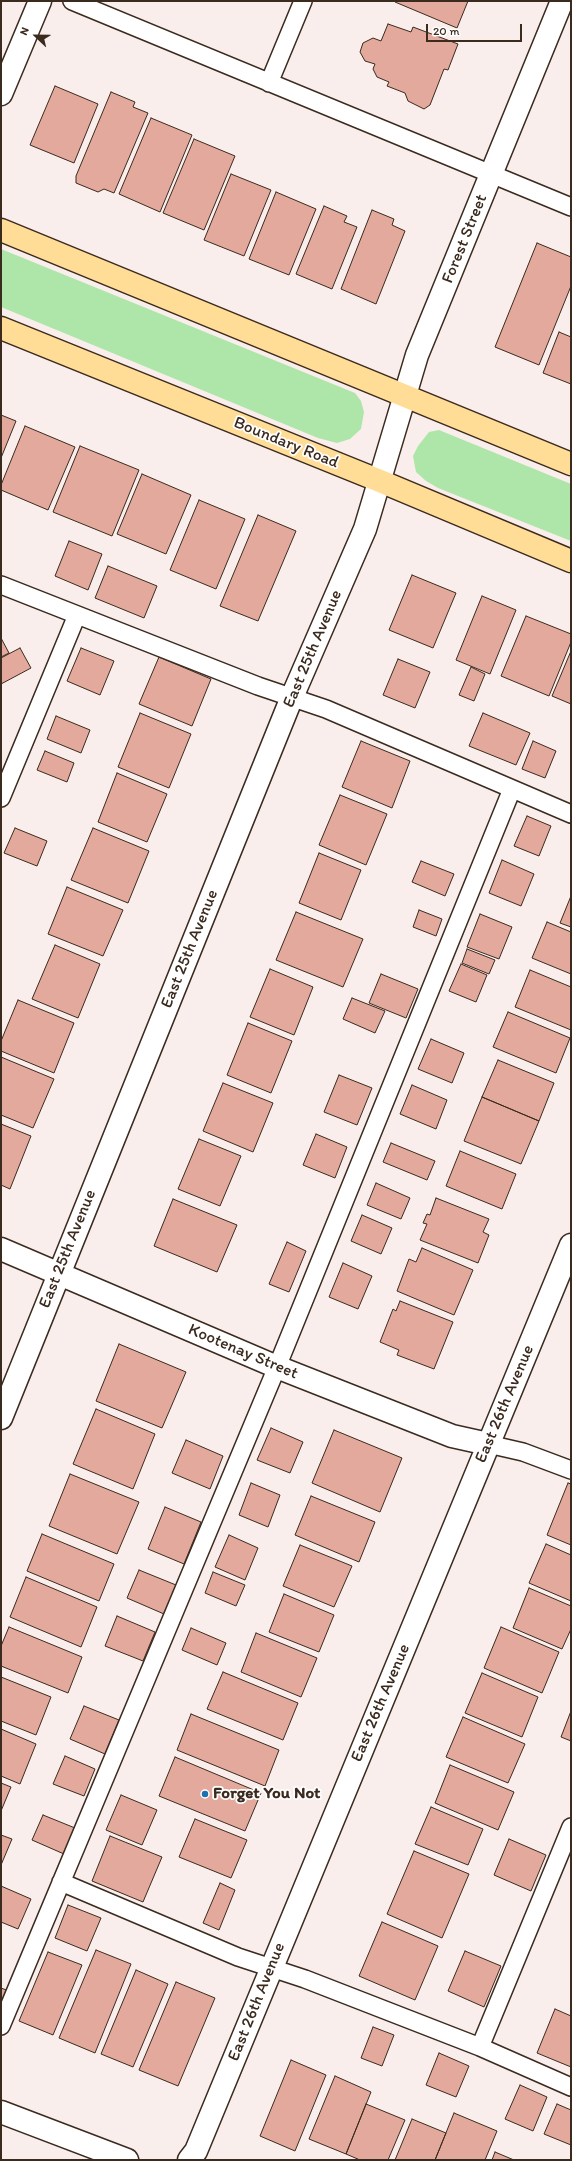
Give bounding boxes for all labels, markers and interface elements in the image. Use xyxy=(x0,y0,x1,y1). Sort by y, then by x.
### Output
north arrow xyxy=(16,16,56,56)
scale bar xyxy=(428,16,524,42)
text: 20 m xyxy=(433,24,460,38)
text: N xyxy=(17,25,32,37)
street label: Forest Street xyxy=(438,191,492,287)
street label: Boundary Road xyxy=(230,413,342,473)
street label: East 25th Avenue xyxy=(279,587,347,711)
street label: East 25th Avenue xyxy=(157,887,223,1011)
street label: East 25th Avenue xyxy=(35,1187,101,1311)
street label: Kootenay Street xyxy=(185,1320,301,1384)
street label: East 26th Avenue xyxy=(471,1342,539,1466)
street label: East 26th Avenue xyxy=(347,1641,415,1765)
place label: Forget You Not xyxy=(213,1784,320,1804)
marker: Forget You Not xyxy=(200,1789,210,1799)
street label: East 26th Avenue xyxy=(224,1940,290,2064)

